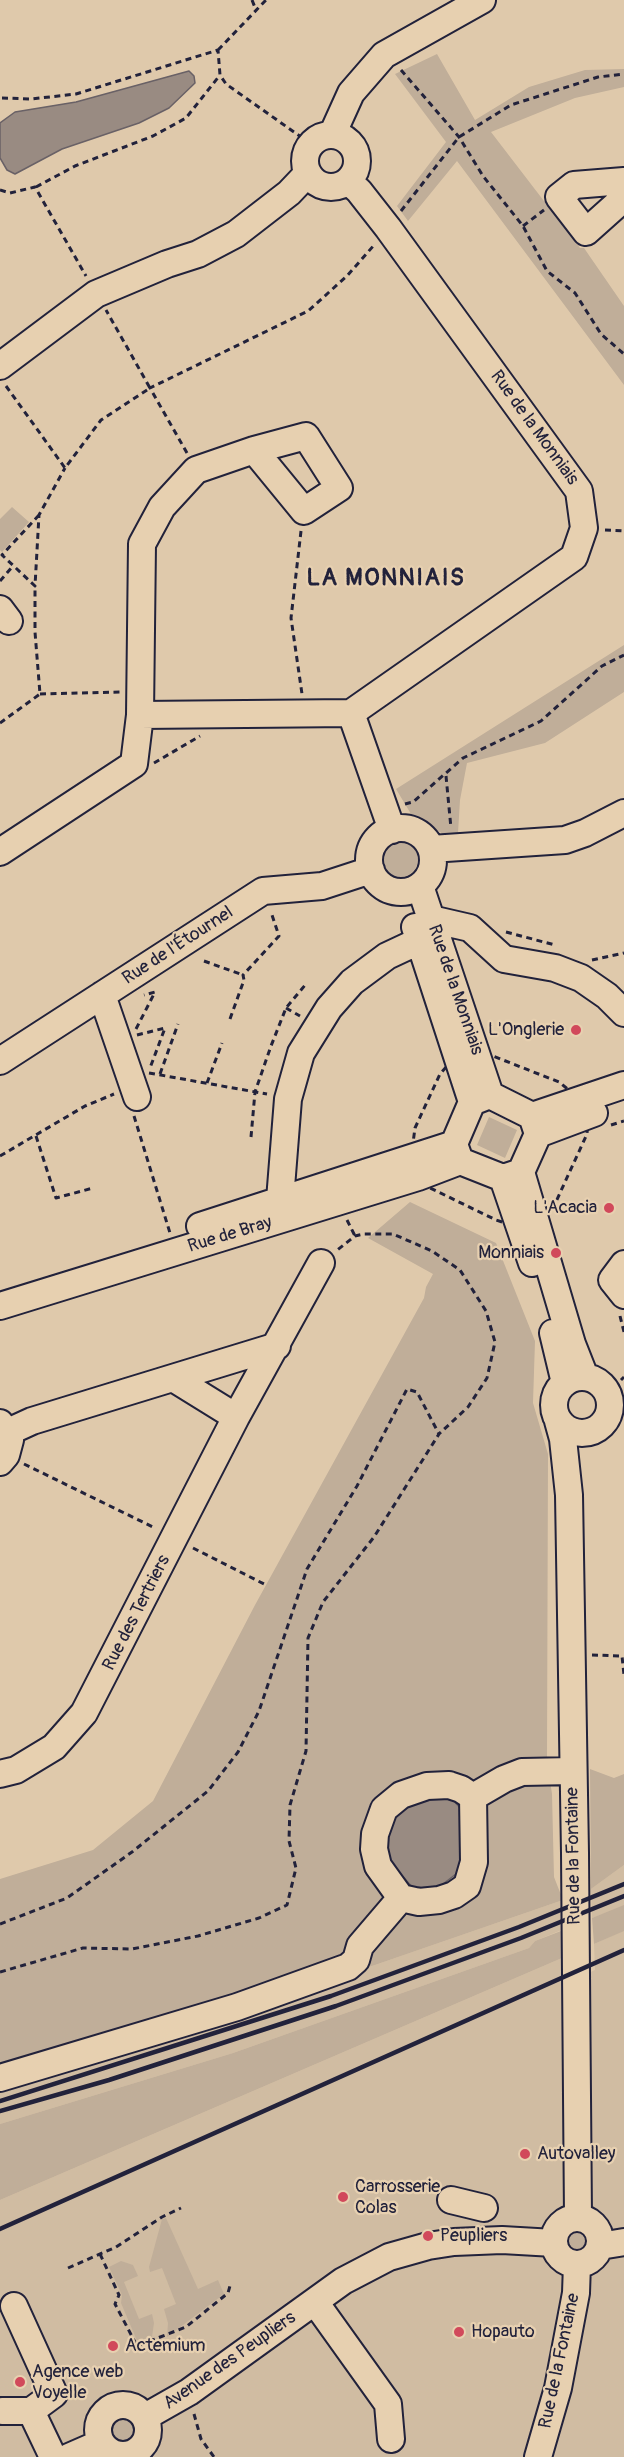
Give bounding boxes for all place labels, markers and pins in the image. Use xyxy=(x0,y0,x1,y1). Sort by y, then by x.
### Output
place label: L'Onglerie xyxy=(488,1019,564,1041)
marker: L'Onglerie xyxy=(569,1023,583,1037)
place label: L'Acacia xyxy=(533,1197,597,1219)
marker: L'Acacia xyxy=(602,1201,616,1215)
place label: Monniais xyxy=(478,1242,544,1264)
marker: Monniais xyxy=(549,1246,563,1260)
place label: Autovalley xyxy=(537,2143,616,2165)
marker: Autovalley xyxy=(518,2147,532,2161)
place label: Carrosserie Colas xyxy=(355,2176,440,2218)
marker: Carrosserie Colas xyxy=(336,2190,350,2204)
place label: Peupliers xyxy=(440,2225,507,2247)
marker: Peupliers xyxy=(421,2229,435,2243)
place label: Hopauto xyxy=(471,2321,535,2343)
marker: Hopauto xyxy=(452,2325,466,2339)
place label: Actemium xyxy=(125,2335,205,2357)
marker: Actemium xyxy=(106,2339,120,2353)
place label: Agence web Voyelle xyxy=(32,2361,123,2404)
marker: Agence web Voyelle xyxy=(13,2375,27,2389)

